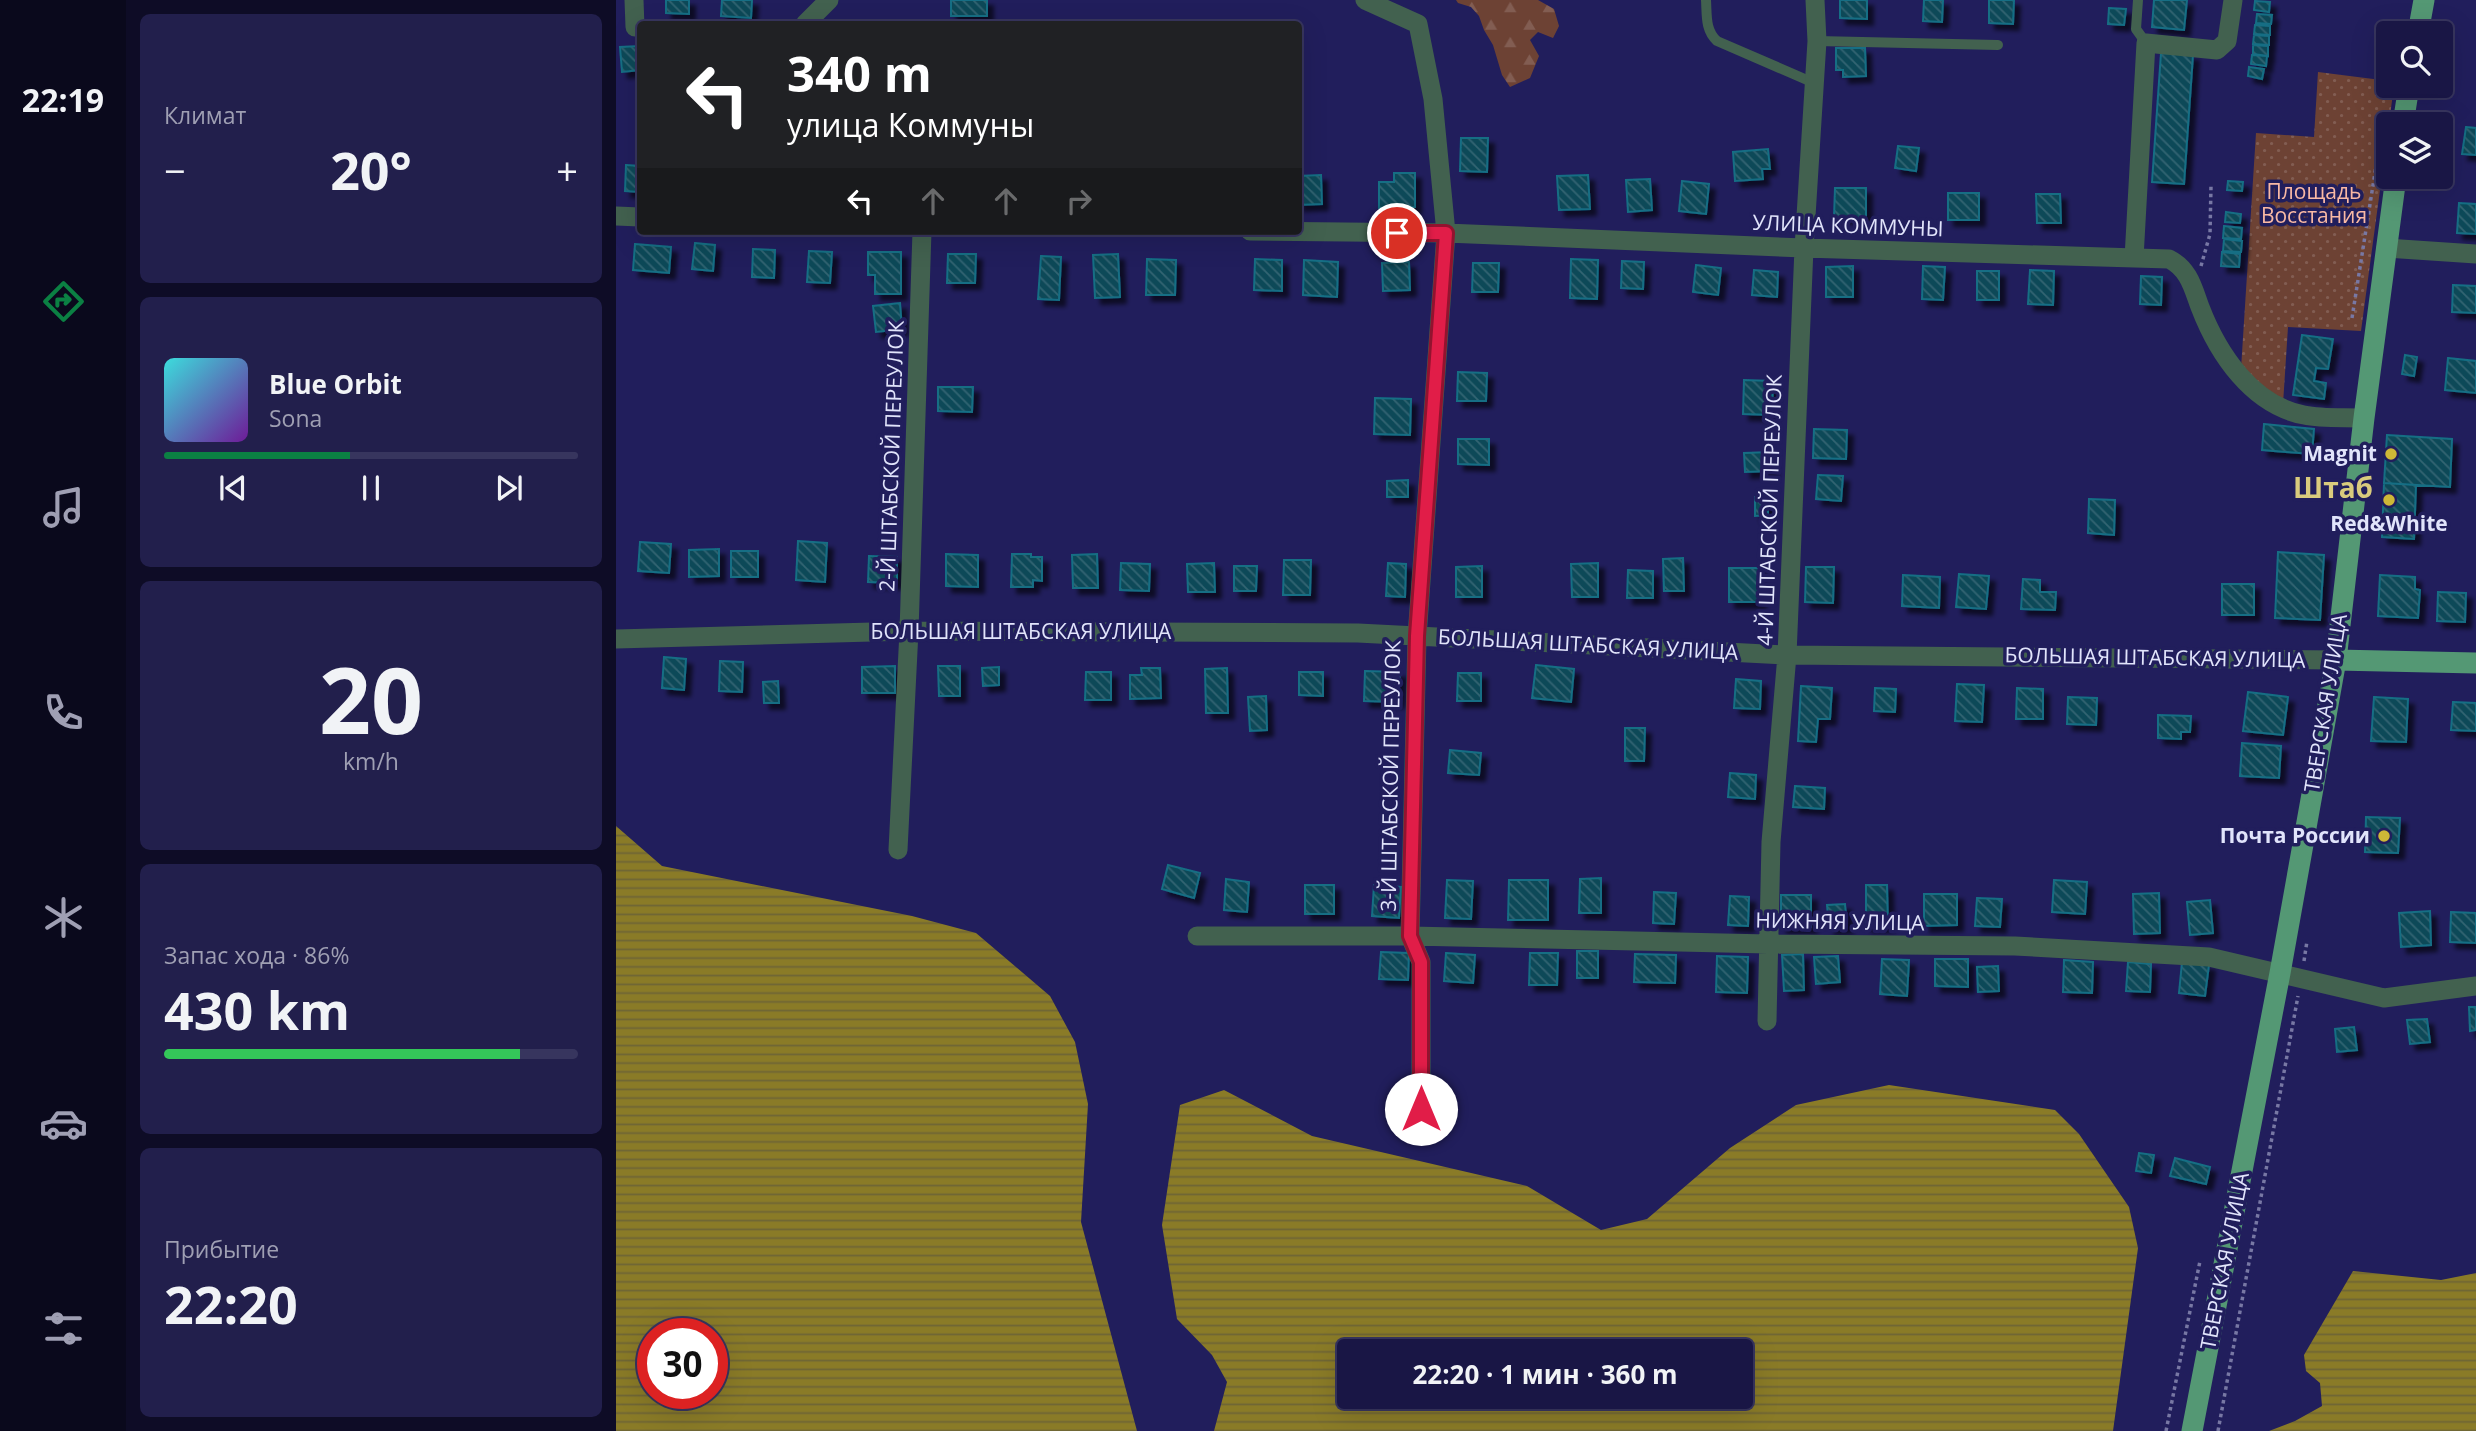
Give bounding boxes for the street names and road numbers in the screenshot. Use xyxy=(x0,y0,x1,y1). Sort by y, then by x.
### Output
street label: УЛИЦА КОММУНЫ xyxy=(1752,208,1944,242)
street label: 2-Й ШТАБСКОЙ ПЕРЕУЛОК xyxy=(872,320,910,592)
street label: 4-Й ШТАБСКОЙ ПЕРЕУЛОК xyxy=(1750,374,1788,646)
street label: ТВЕРСКАЯ УЛИЦА xyxy=(2297,611,2353,794)
street label: БОЛЬШАЯ ШТАБСКАЯ УЛИЦА xyxy=(871,617,1172,645)
street label: БОЛЬШАЯ ШТАБСКАЯ УЛИЦА xyxy=(1437,622,1740,666)
street label: 3-Й ШТАБСКОЙ ПЕРЕУЛОК xyxy=(1374,640,1406,912)
street label: БОЛЬШАЯ ШТАБСКАЯ УЛИЦА xyxy=(2004,640,2306,674)
street label: НИЖНЯЯ УЛИЦА xyxy=(1755,906,1925,936)
street label: ТВЕРСКАЯ УЛИЦА xyxy=(2193,1169,2255,1352)

